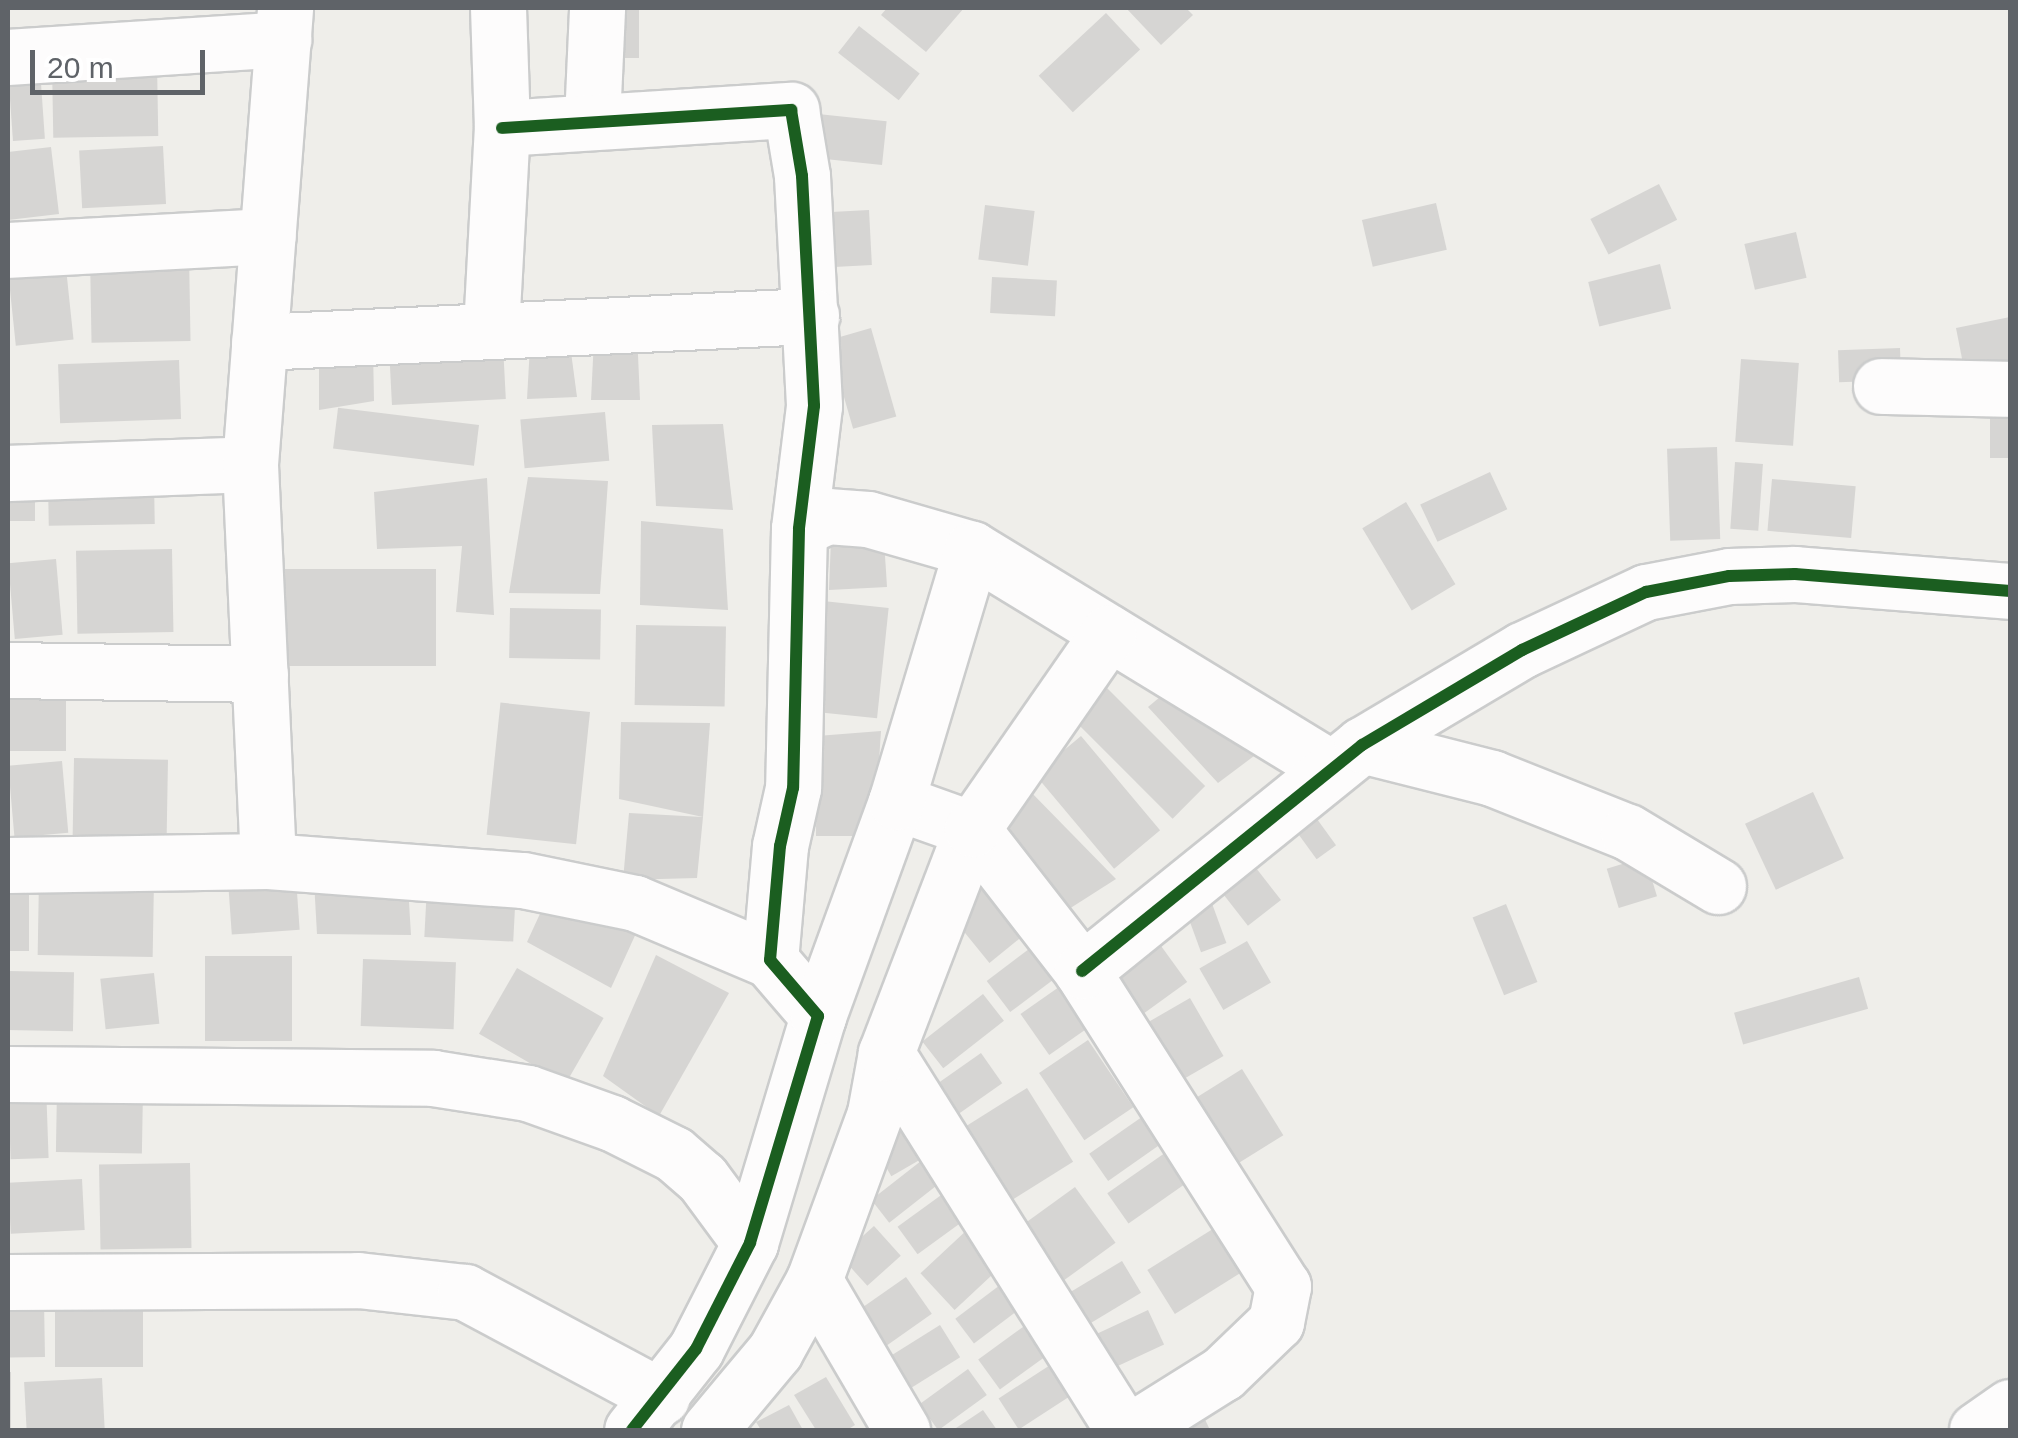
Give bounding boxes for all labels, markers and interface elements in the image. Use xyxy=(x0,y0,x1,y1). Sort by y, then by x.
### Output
scale bar xyxy=(35,30,210,92)
text: 20 m xyxy=(47,51,114,84)

